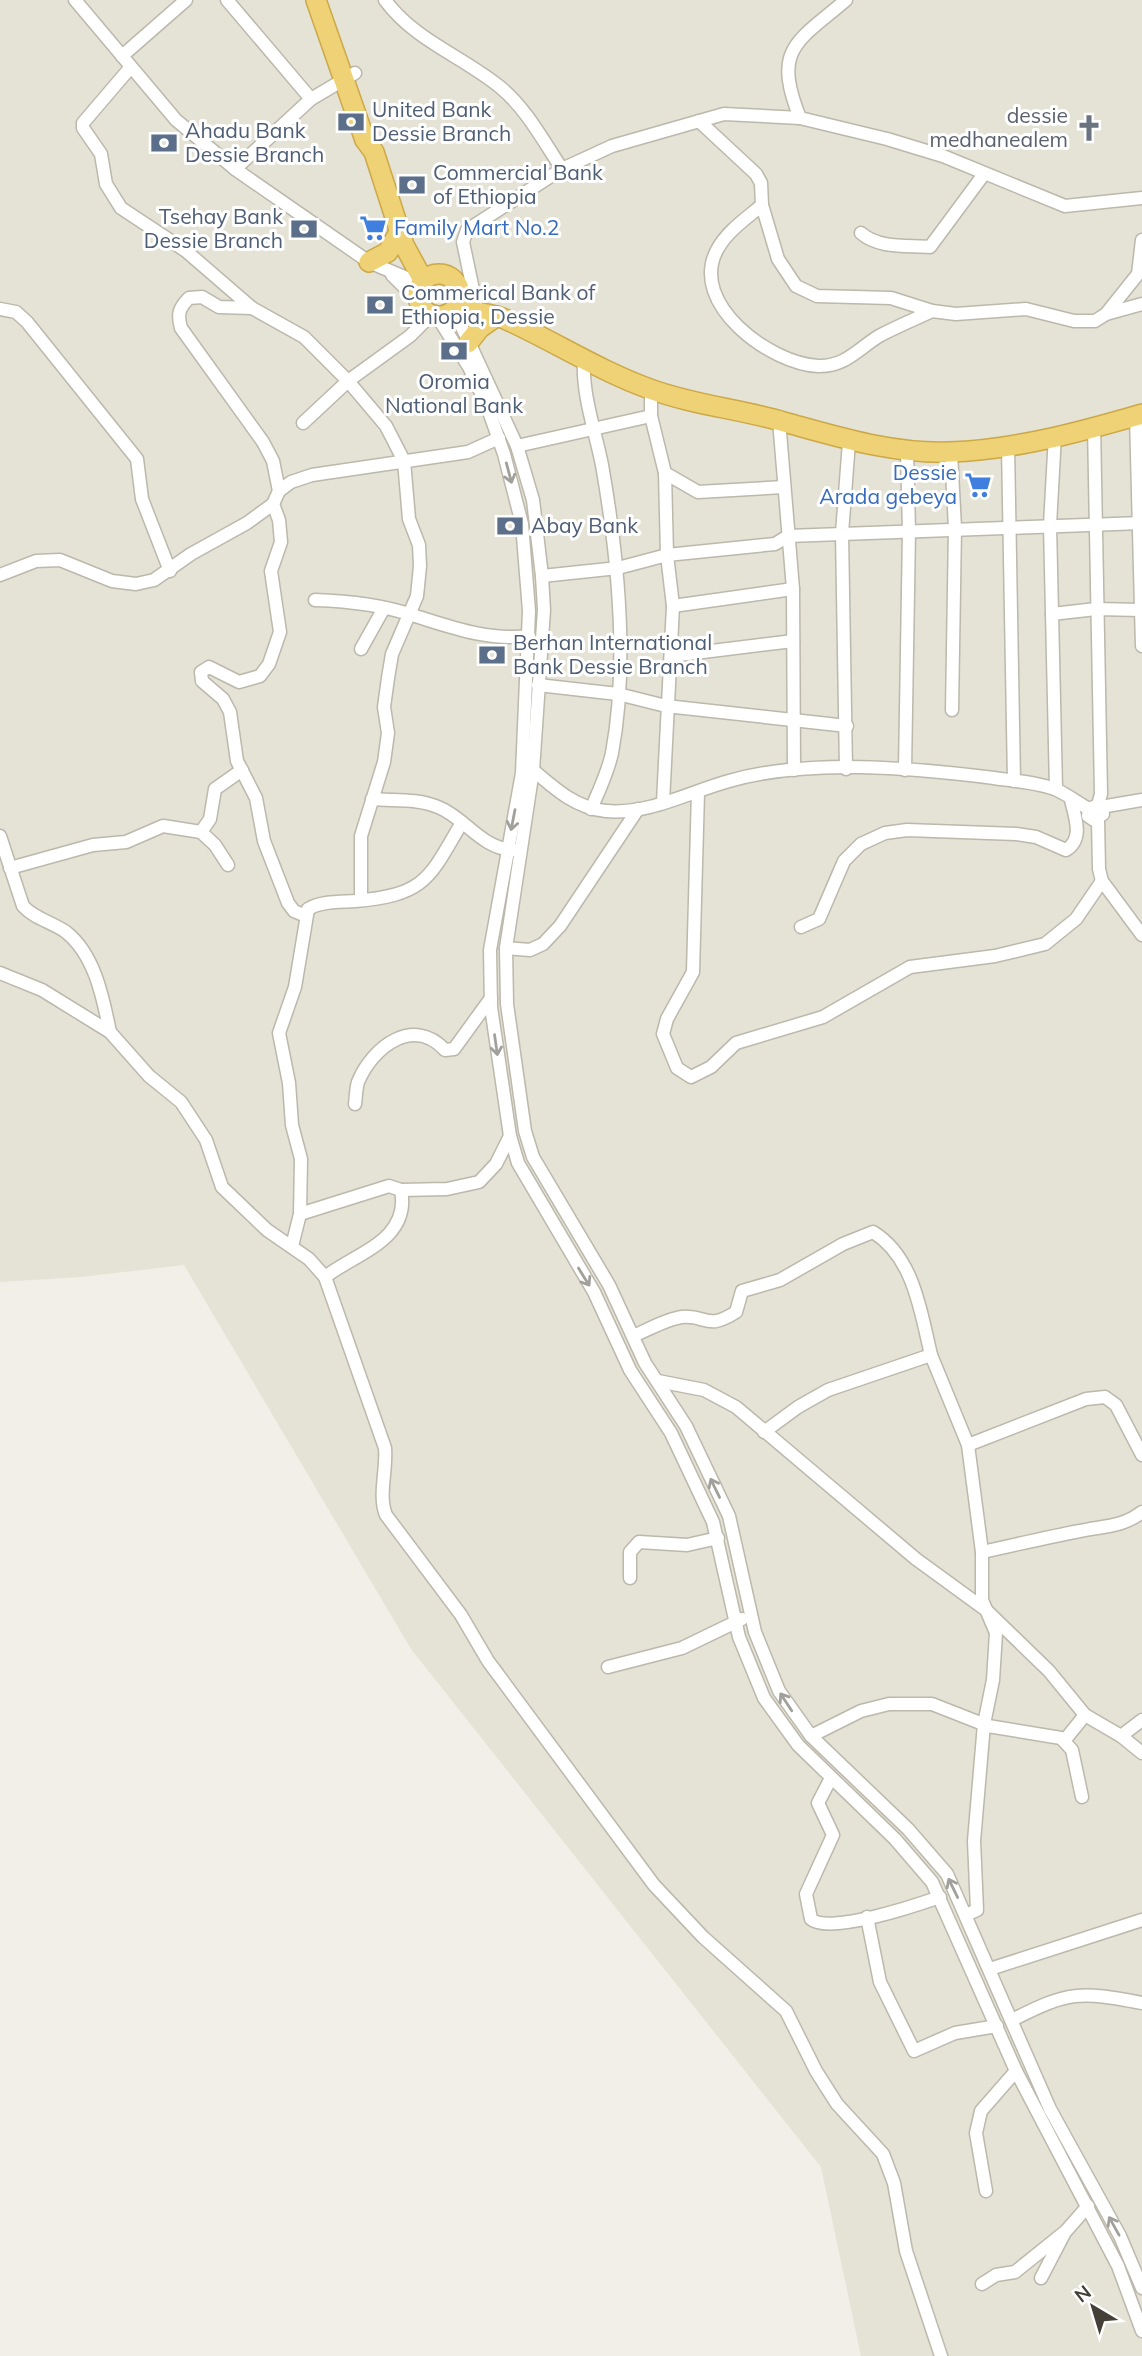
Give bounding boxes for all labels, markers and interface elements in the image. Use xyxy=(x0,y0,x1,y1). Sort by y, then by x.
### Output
place label: United Bank Dessie Branch xyxy=(372,96,511,146)
place label: dessie medhanealem xyxy=(929,102,1068,152)
bank icon: United Bank Dessie Branch xyxy=(336,107,366,137)
church icon: dessie medhanealem xyxy=(1074,113,1104,143)
place label: Ahadu Bank Dessie Branch xyxy=(185,117,324,167)
bank icon: Ahadu Bank Dessie Branch xyxy=(149,128,179,158)
place label: Commercial Bank of Ethiopia xyxy=(433,159,603,209)
bank icon: Commercial Bank of Ethiopia xyxy=(397,170,427,200)
place label: Tsehay Bank Dessie Branch xyxy=(144,203,283,253)
supermarket icon: Family Mart No.2 xyxy=(358,213,388,243)
bank icon: Tsehay Bank Dessie Branch xyxy=(289,214,319,244)
place label: Family Mart No.2 xyxy=(394,214,559,240)
place label: Commerical Bank of Ethiopia, Dessie xyxy=(401,279,596,329)
bank icon: Commerical Bank of Ethiopia, Dessie xyxy=(365,290,395,320)
bank icon: Oromia National Bank xyxy=(439,336,469,366)
place label: Oromia National Bank xyxy=(385,368,523,418)
place label: Dessie Arada gebeya xyxy=(819,459,957,509)
one-way arrow xyxy=(503,461,516,484)
supermarket icon: Dessie Arada gebeya xyxy=(963,470,993,500)
bank icon: Abay Bank xyxy=(495,511,525,541)
place label: Abay Bank xyxy=(531,512,638,538)
place label: Berhan International Bank Dessie Branch xyxy=(513,629,712,679)
bank icon: Berhan International Bank Dessie Branch xyxy=(477,640,507,670)
one-way arrow xyxy=(506,808,520,831)
one-way arrow xyxy=(490,1033,503,1056)
one-way arrow xyxy=(578,1266,592,1286)
one-way arrow xyxy=(708,1478,721,1499)
one-way arrow xyxy=(779,1693,793,1712)
one-way arrow xyxy=(946,1878,959,1899)
one-way arrow xyxy=(1107,2217,1121,2237)
north arrow xyxy=(1058,2272,1128,2342)
text: N xyxy=(1069,2280,1096,2307)

